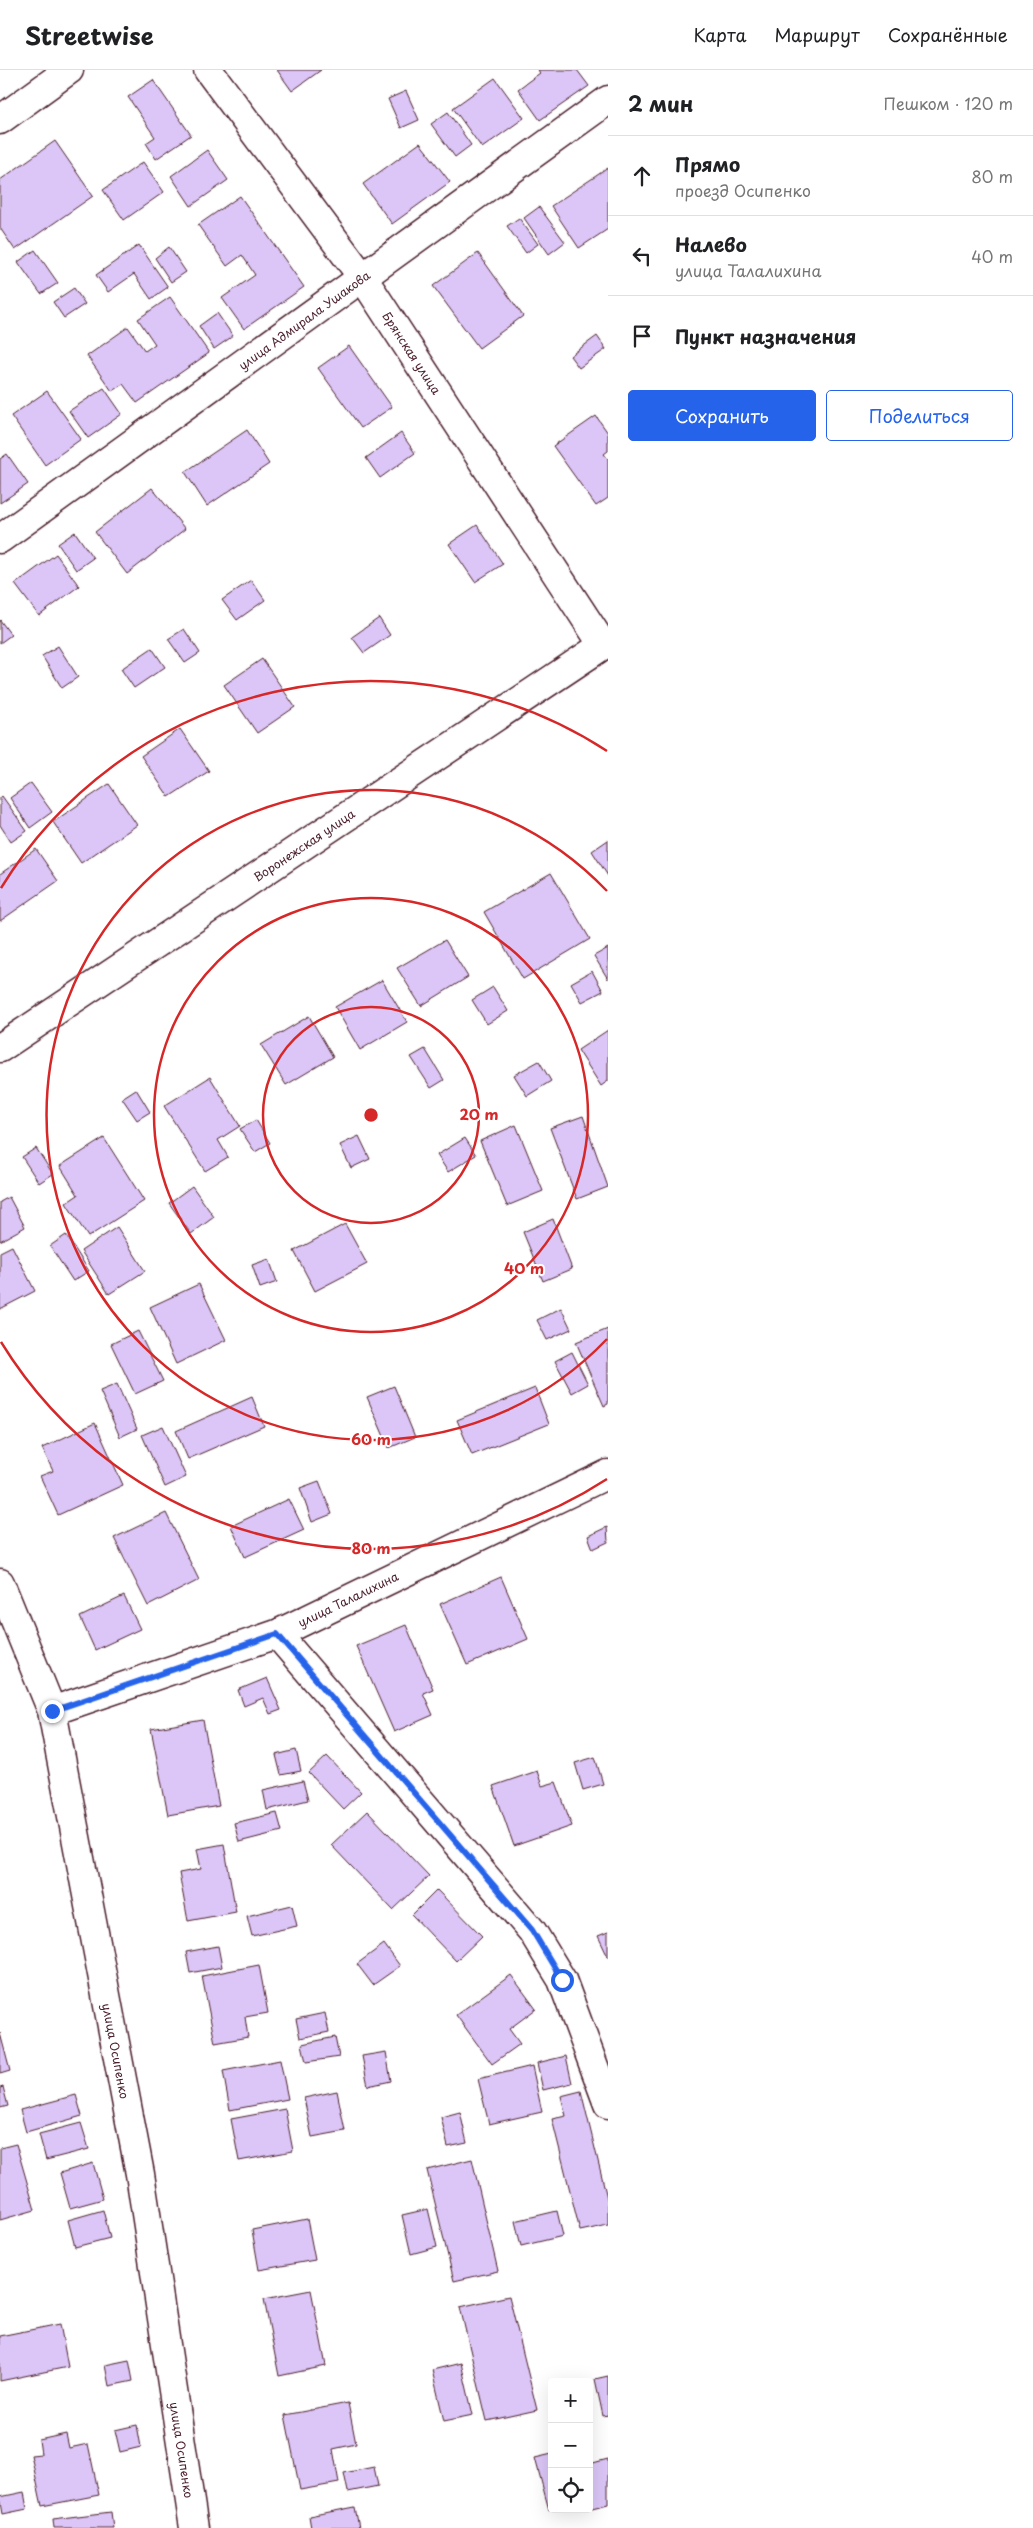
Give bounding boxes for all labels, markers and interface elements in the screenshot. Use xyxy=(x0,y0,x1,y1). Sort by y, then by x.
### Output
text: Streetwise xyxy=(25,17,154,53)
text: Карта xyxy=(694,21,746,48)
text: Маршрут xyxy=(774,21,860,48)
text: Сохранённые xyxy=(888,21,1008,48)
text: 2 мин xyxy=(628,87,693,119)
text: Пешком · 120 m xyxy=(884,91,1013,115)
text: Прямо xyxy=(675,150,740,178)
icon: ahead xyxy=(628,162,656,190)
text: 80 m xyxy=(971,164,1013,188)
text: проезд Осипенко xyxy=(675,178,811,202)
text: Налево xyxy=(675,230,747,258)
icon: left xyxy=(628,242,656,270)
text: 40 m xyxy=(971,244,1013,268)
text: улица Талалихина xyxy=(675,258,822,282)
street label: улица Адмирала Ушакова xyxy=(234,266,374,374)
street label: Брянская улица xyxy=(379,308,446,398)
icon: arrive xyxy=(628,322,656,350)
text: Пункт назначения xyxy=(675,322,856,350)
button: Сохранить xyxy=(628,390,816,441)
button: Поделиться xyxy=(826,390,1013,441)
street label: Воронежская улица xyxy=(250,804,359,886)
text: 20 m xyxy=(460,1102,498,1125)
centre of rings xyxy=(362,1106,380,1124)
text: 40 m xyxy=(504,1256,544,1279)
text: 60 m xyxy=(351,1427,391,1450)
text: 80 m xyxy=(351,1536,391,1559)
street label: улица Талалихина xyxy=(295,1567,402,1631)
route end xyxy=(41,1700,64,1723)
route start xyxy=(551,1969,574,1992)
street label: улица Осипенко xyxy=(98,2002,134,2101)
map controls xyxy=(548,2378,593,2513)
button: + xyxy=(548,2378,593,2423)
street label: улица Осипенко xyxy=(166,2401,199,2500)
button: − xyxy=(548,2423,593,2468)
button: locate xyxy=(548,2468,593,2513)

